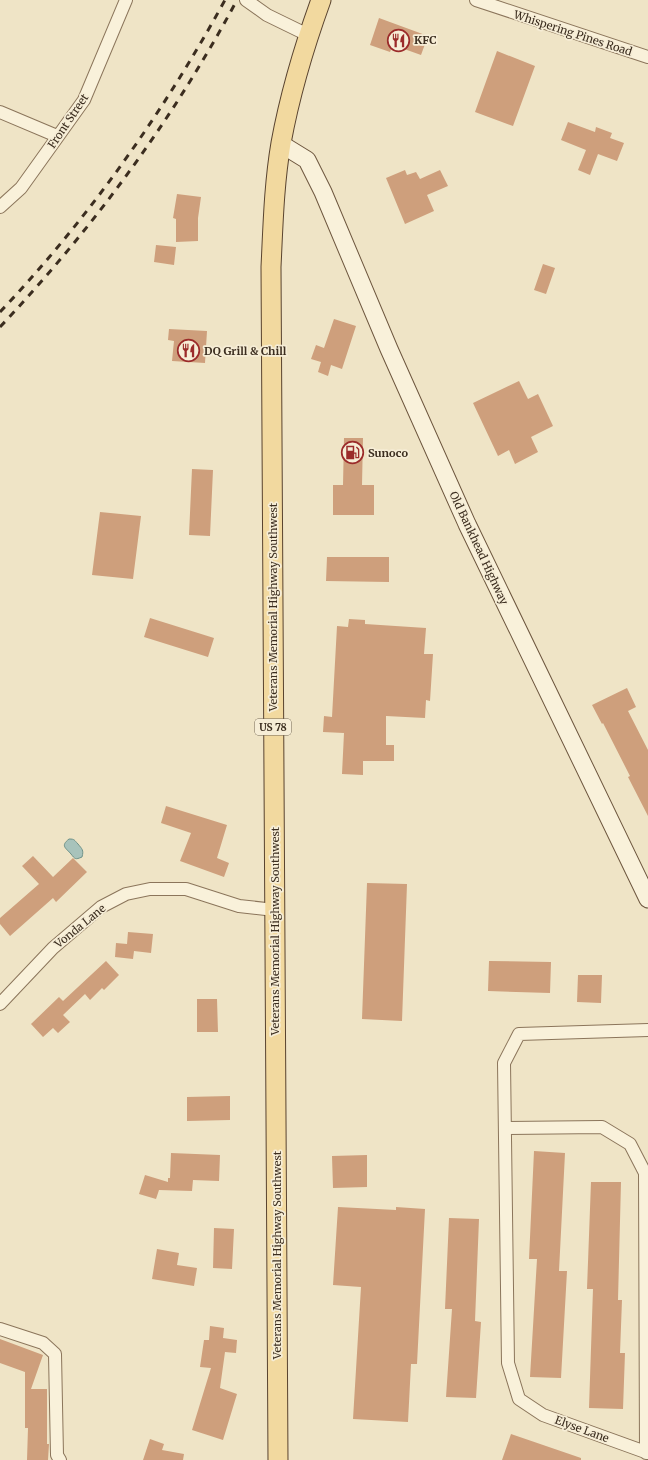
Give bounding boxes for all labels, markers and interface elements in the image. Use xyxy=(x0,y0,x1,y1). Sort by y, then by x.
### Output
street label: Whispering Pines Road xyxy=(511,7,634,59)
restaurant icon: KFC xyxy=(386,27,412,53)
place label: KFC xyxy=(414,33,436,47)
street label: Front Street xyxy=(45,90,92,151)
restaurant icon: DQ Grill & Chill xyxy=(176,338,202,364)
place label: DQ Grill & Chill xyxy=(204,344,287,358)
fuel station icon: Sunoco xyxy=(340,440,366,466)
place label: Sunoco xyxy=(368,446,408,460)
street label: Old Bankhead Highway xyxy=(447,489,512,607)
street label: Veterans Memorial Highway Southwest xyxy=(266,502,280,712)
road number: US 78 xyxy=(255,719,291,735)
street label: Veterans Memorial Highway Southwest xyxy=(268,826,282,1036)
street label: Vonda Lane xyxy=(51,901,109,951)
street label: Veterans Memorial Highway Southwest xyxy=(270,1150,284,1360)
street label: Elyse Lane xyxy=(553,1413,611,1445)

